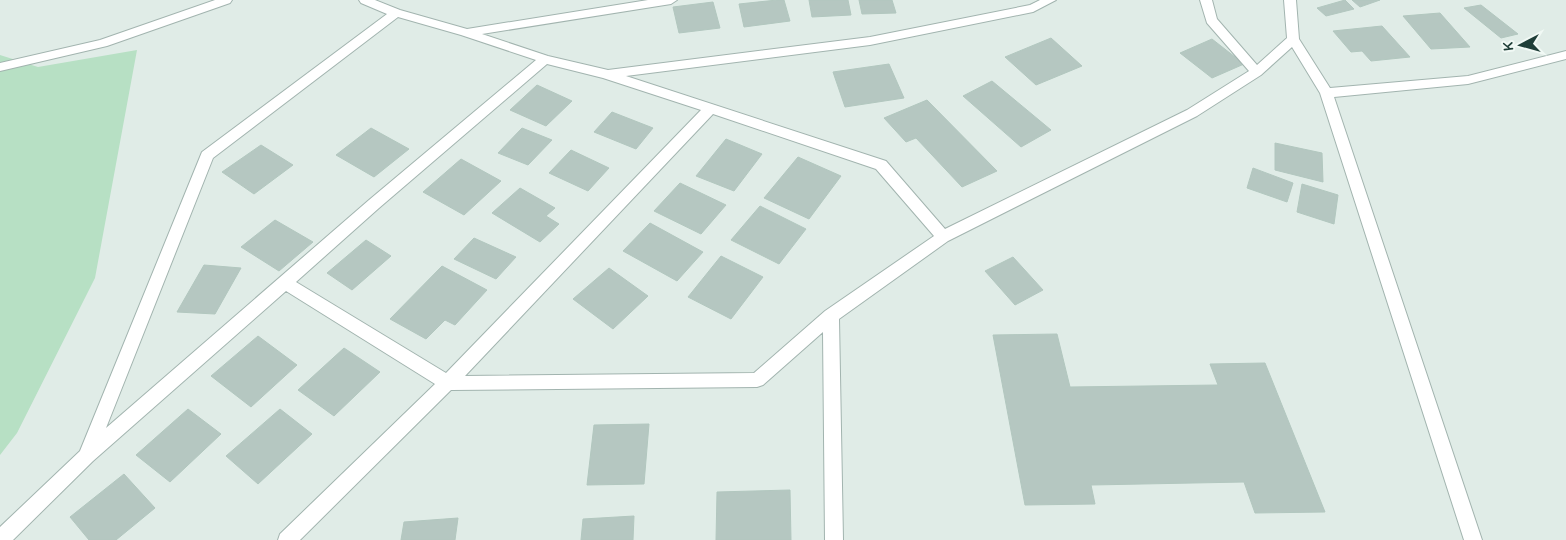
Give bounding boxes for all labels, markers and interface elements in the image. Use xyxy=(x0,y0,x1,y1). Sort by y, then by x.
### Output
north arrow xyxy=(1496,20,1546,70)
text: K xyxy=(1499,41,1518,52)

